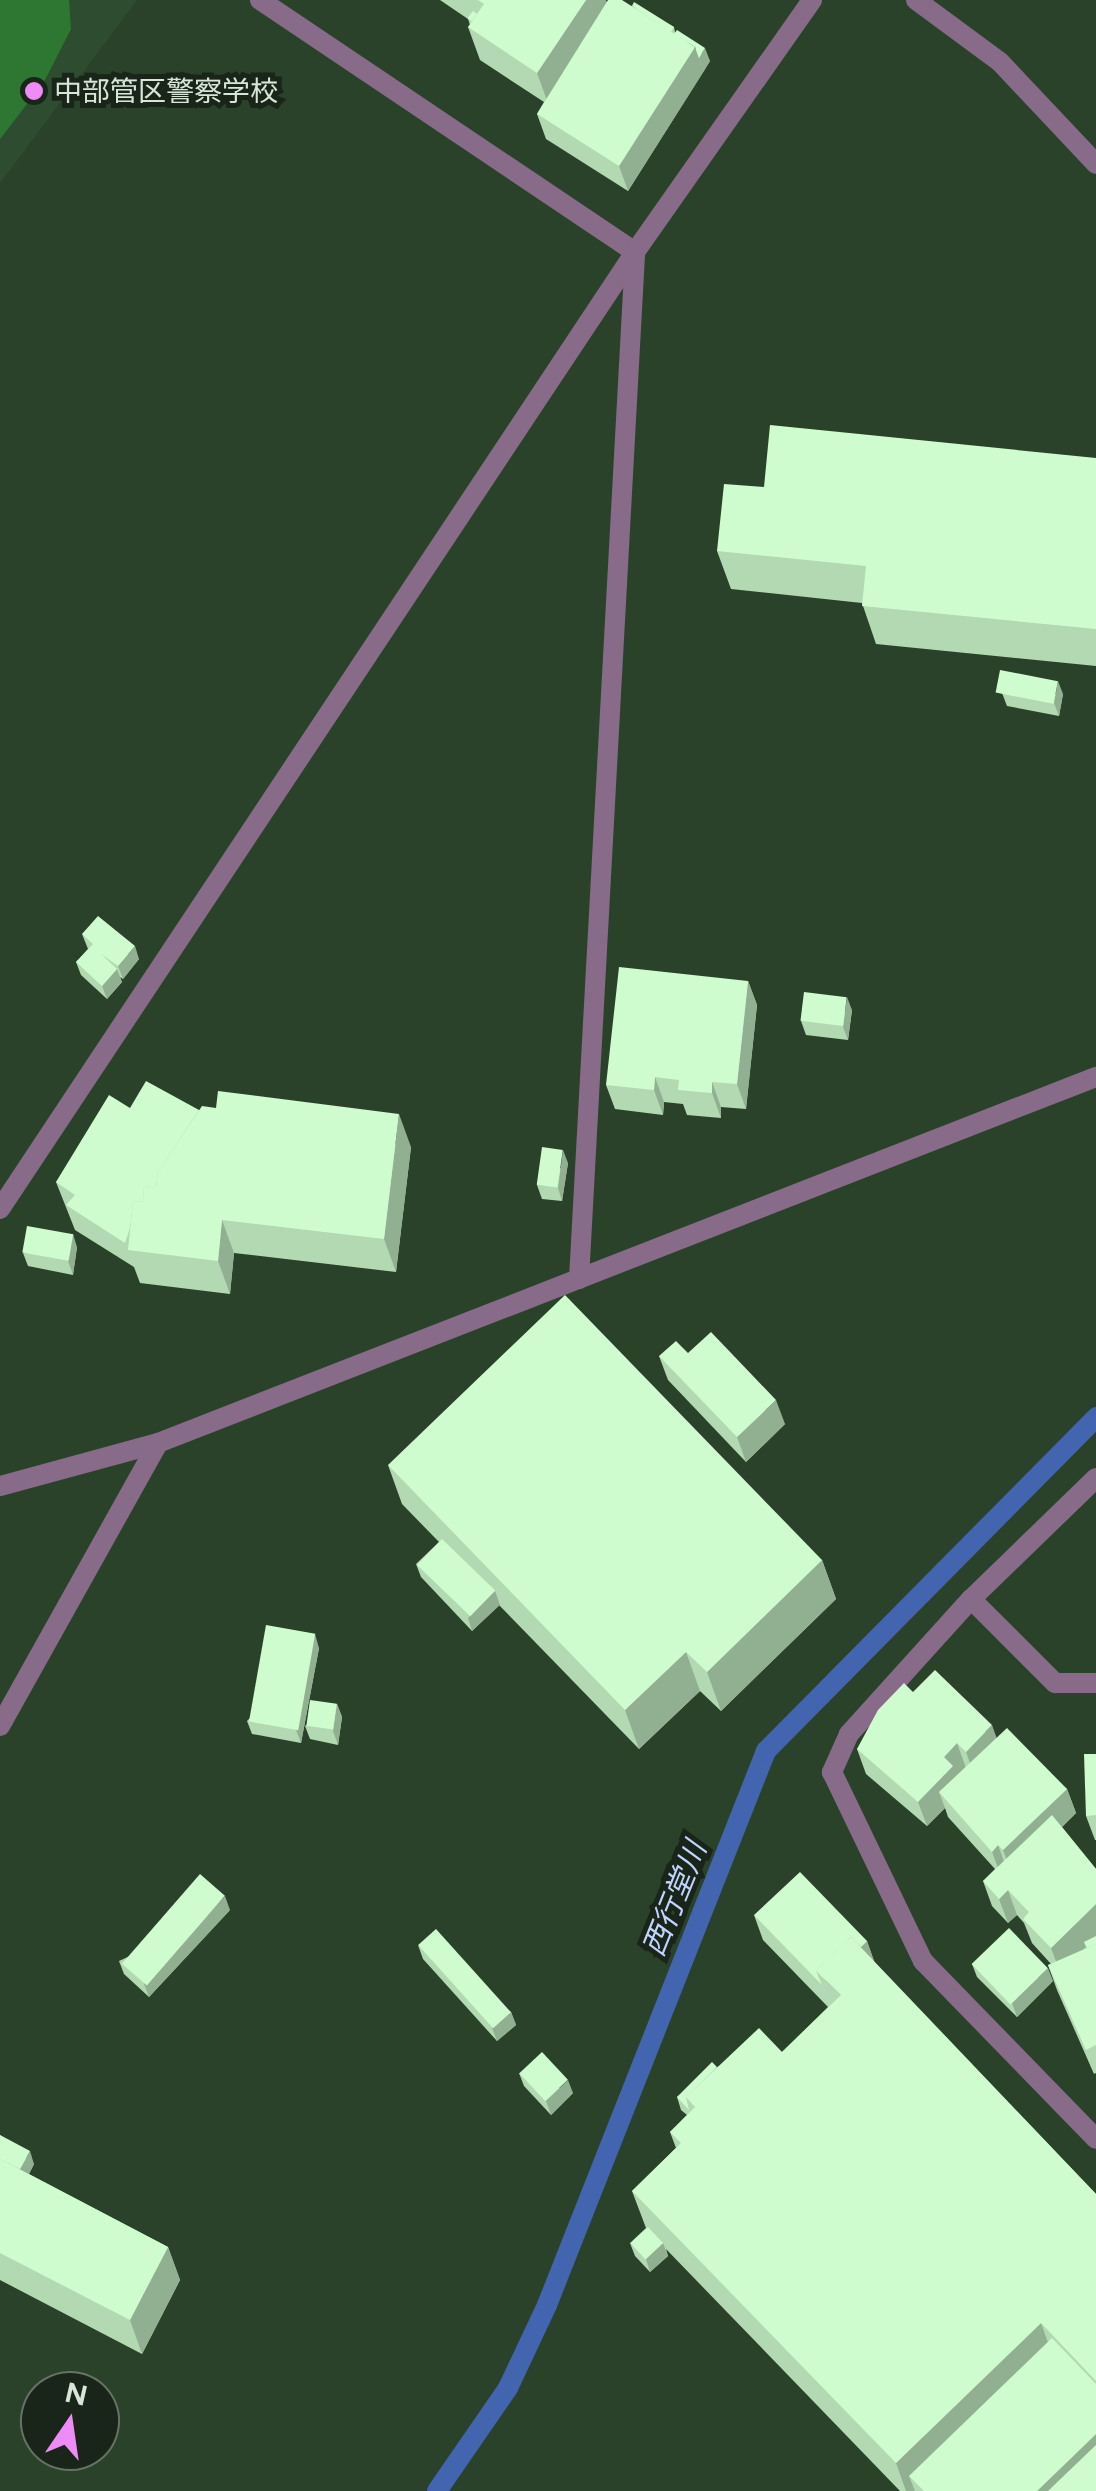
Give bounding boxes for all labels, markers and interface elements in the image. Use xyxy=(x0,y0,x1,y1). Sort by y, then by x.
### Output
place label: 中部管区警察学校 xyxy=(54,74,278,108)
marker: 中部管区警察学校 xyxy=(23,80,45,102)
water label: 西行堂川 xyxy=(636,1837,714,1961)
north arrow xyxy=(20,2371,120,2471)
text: N xyxy=(62,2375,91,2413)

